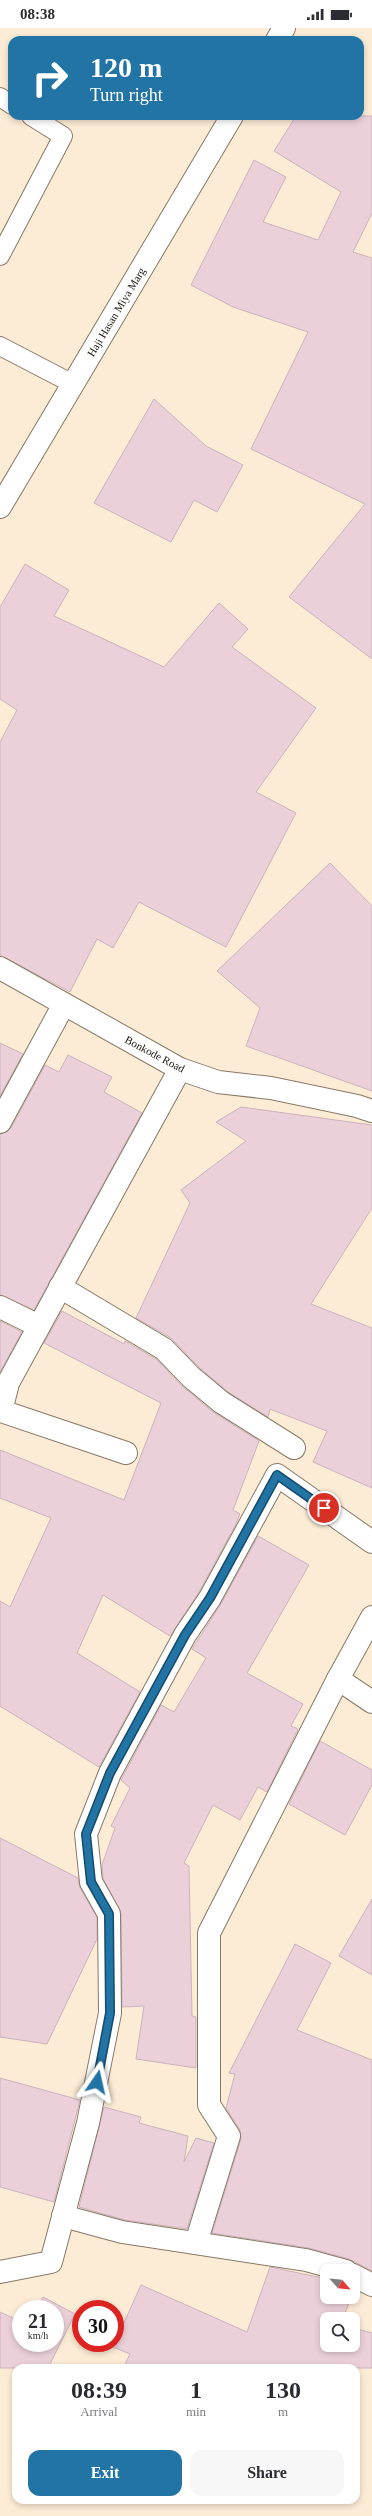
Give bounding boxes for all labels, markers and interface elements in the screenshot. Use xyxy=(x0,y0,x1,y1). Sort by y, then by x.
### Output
text: 08:38 xyxy=(20,6,55,22)
icon: right xyxy=(24,52,76,104)
text: 120 m xyxy=(90,52,162,83)
text: Turn right xyxy=(90,85,163,105)
street label: Haji Hasan Miya Marg xyxy=(85,265,148,359)
street label: Bonkode Road xyxy=(123,1033,187,1075)
pin xyxy=(307,1491,341,1525)
icon: arrive xyxy=(313,1497,335,1519)
position arrow xyxy=(76,2061,118,2103)
north arrow xyxy=(320,2264,360,2304)
map controls xyxy=(320,2264,360,2352)
speed limit sign: 30 xyxy=(72,2300,124,2352)
text: 21 xyxy=(28,2310,48,2332)
button: search xyxy=(320,2312,360,2352)
text: km/h xyxy=(28,2330,48,2341)
text: 08:39 xyxy=(71,2377,127,2403)
text: 1 xyxy=(190,2377,202,2403)
text: 130 xyxy=(265,2377,301,2403)
text: Arrival xyxy=(80,2404,118,2419)
text: min xyxy=(186,2404,206,2419)
text: m xyxy=(278,2404,288,2419)
button: Exit xyxy=(28,2450,182,2496)
button: Share xyxy=(190,2450,344,2496)

